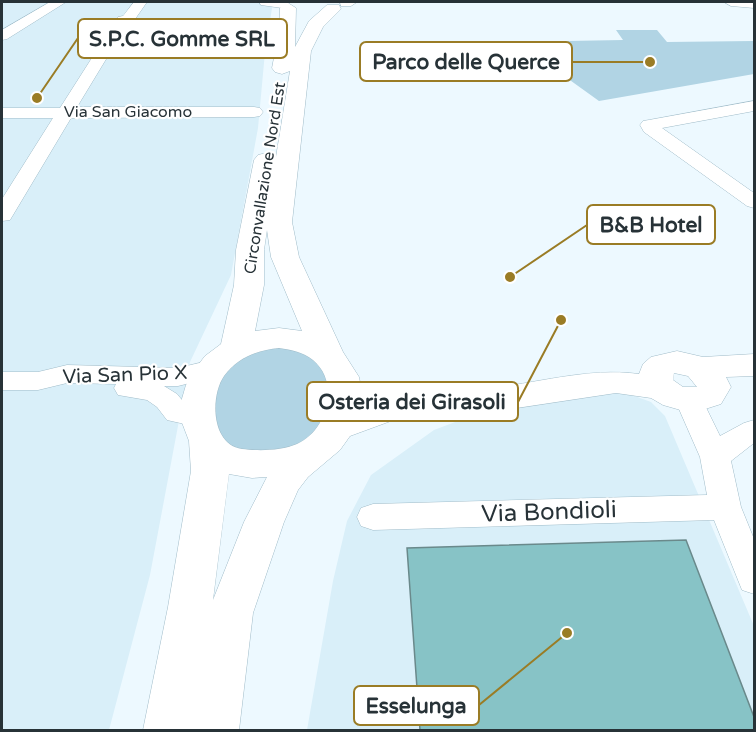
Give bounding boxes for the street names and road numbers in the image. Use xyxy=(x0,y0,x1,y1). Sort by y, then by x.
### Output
street label: Circonvallazione Nord Est xyxy=(240,81,290,275)
street label: Via San Giacomo xyxy=(64,102,192,122)
street label: Via San Pio X xyxy=(62,361,188,389)
street label: Via Bondioli xyxy=(481,495,617,529)

